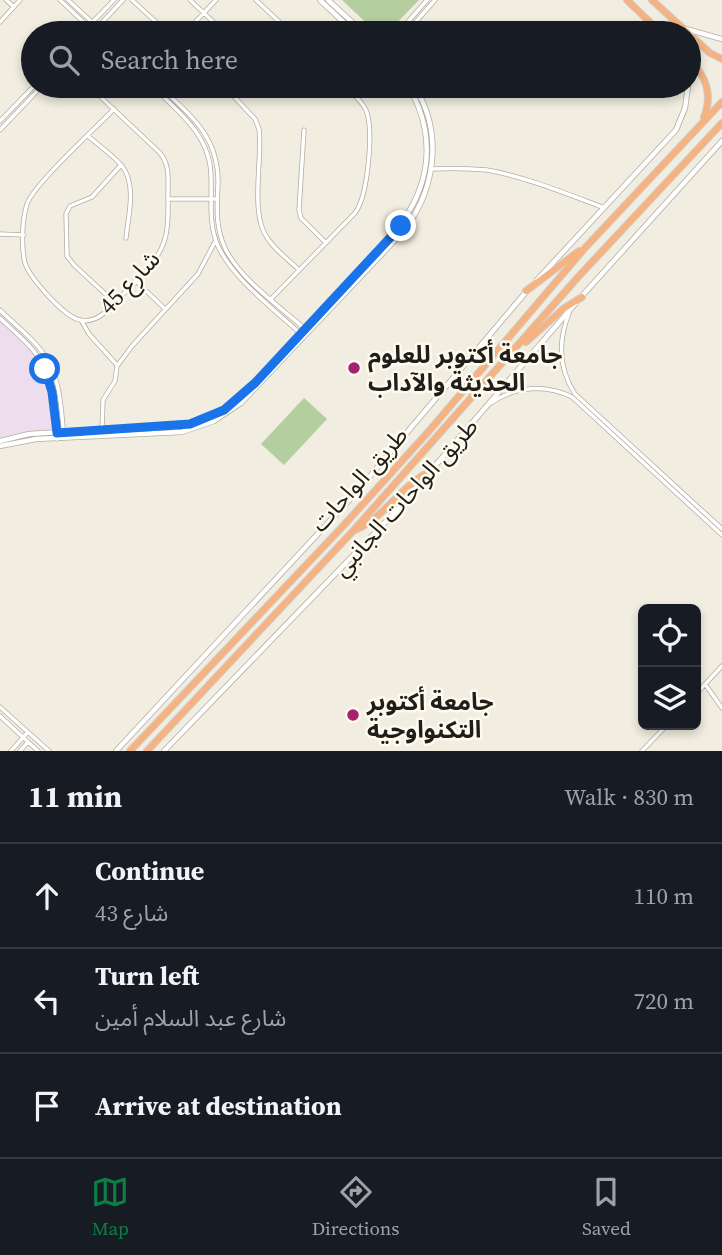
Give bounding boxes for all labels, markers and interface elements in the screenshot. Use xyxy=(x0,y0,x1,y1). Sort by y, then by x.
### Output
search box xyxy=(21,21,701,98)
icon: search xyxy=(45,41,83,79)
text: Search here xyxy=(101,42,238,78)
route end xyxy=(385,210,416,241)
street label: شارع 45 xyxy=(91,243,168,322)
place label: جامعة أكتوبر للعلوم الحديثة والآداب xyxy=(368,338,562,399)
route start xyxy=(29,353,60,384)
marker: جامعة أكتوبر للعلوم الحديثة والآداب xyxy=(346,360,362,376)
street label: طريق الواحات الجانبي xyxy=(325,410,487,585)
street label: طريق الواحات xyxy=(303,419,415,539)
map controls xyxy=(638,604,701,730)
button: locate xyxy=(638,604,701,667)
button: layers xyxy=(638,667,701,730)
place label: جامعة أكتوبر التكنواوجية xyxy=(366,685,494,746)
marker: جامعة أكتوبر التكنواوجية xyxy=(345,707,361,723)
text: 11 min xyxy=(28,776,122,817)
text: Walk · 830 m xyxy=(564,781,694,813)
text: Continue xyxy=(95,853,204,889)
icon: ahead xyxy=(28,877,66,915)
text: 110 m xyxy=(633,880,694,912)
text: شارع 43 xyxy=(95,897,168,929)
text: Turn left xyxy=(95,958,199,994)
icon: left xyxy=(28,982,66,1020)
text: 720 m xyxy=(633,985,694,1017)
text: شارع عبد السلام أمين xyxy=(95,1002,286,1034)
icon: arrive xyxy=(28,1087,66,1125)
text: Arrive at destination xyxy=(95,1088,342,1124)
tab: Map xyxy=(91,1173,129,1241)
tab: Directions xyxy=(312,1173,400,1241)
tab: Saved xyxy=(582,1173,631,1241)

